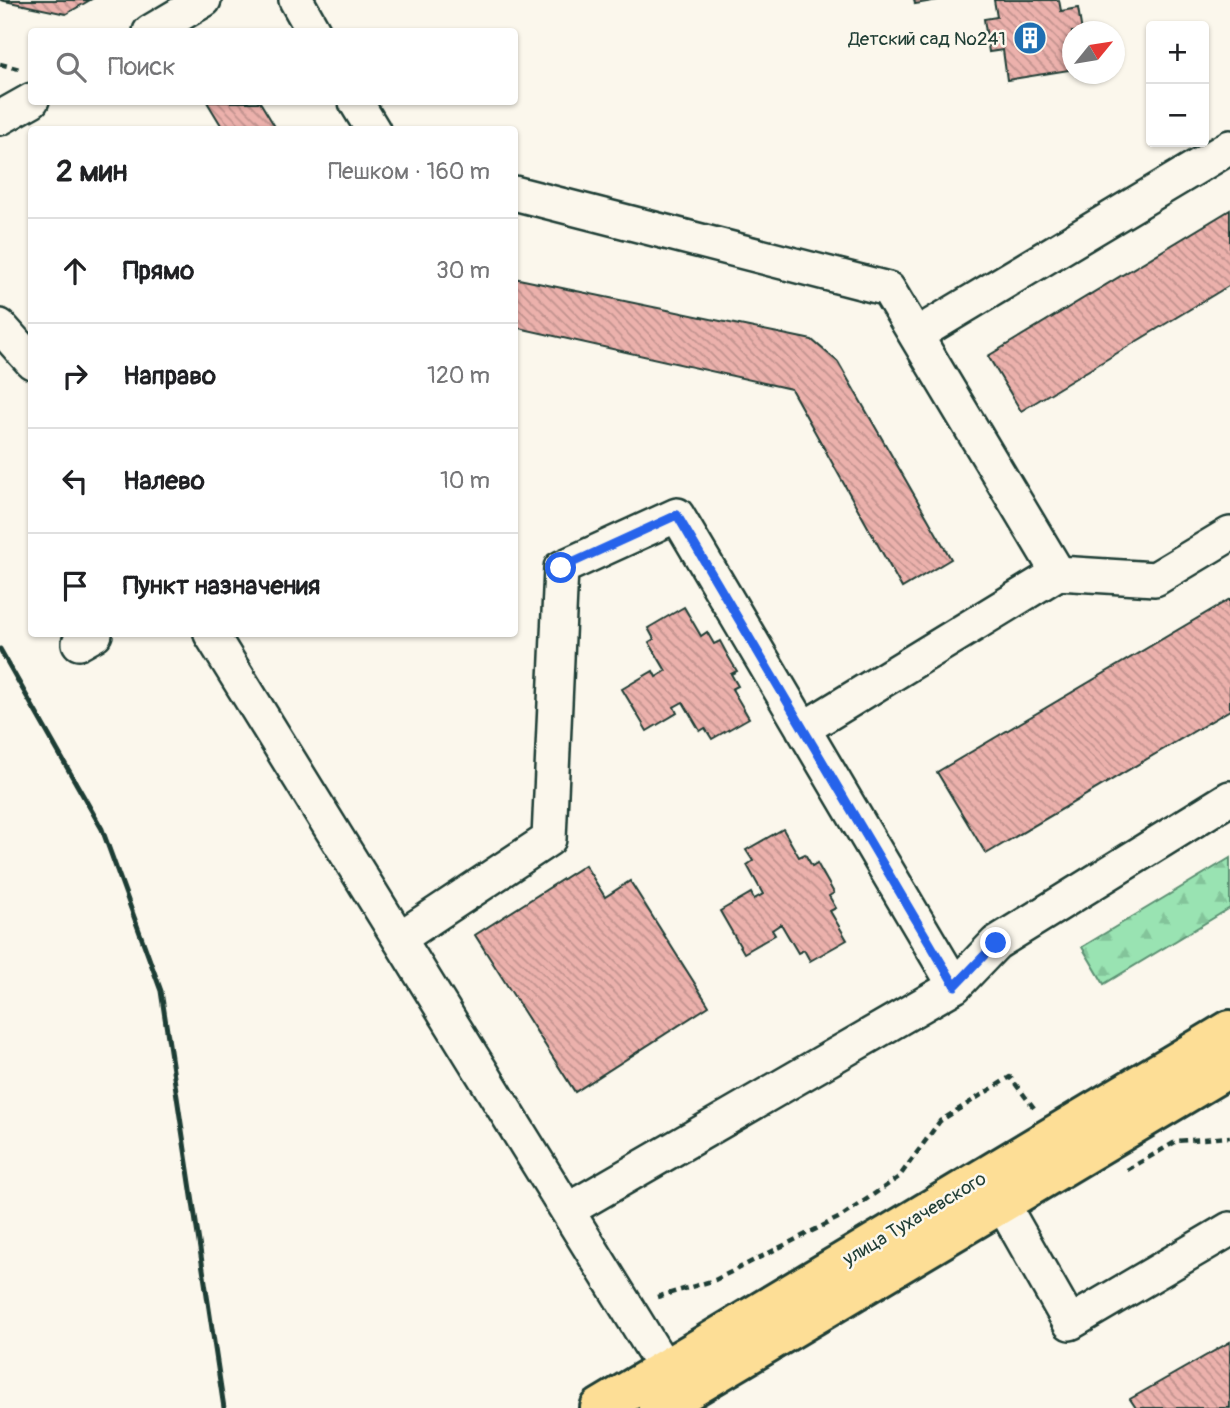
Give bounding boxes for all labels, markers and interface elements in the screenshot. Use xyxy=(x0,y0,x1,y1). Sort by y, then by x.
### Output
building icon: Детский сад №241 xyxy=(1011,19,1049,57)
north arrow xyxy=(1062,21,1125,84)
map controls xyxy=(1146,21,1209,147)
button: + xyxy=(1146,21,1209,84)
place label: Детский сад №241 xyxy=(847,27,1006,51)
search box xyxy=(28,28,518,105)
icon: search xyxy=(52,48,90,86)
text: Поиск xyxy=(108,51,176,83)
button: − xyxy=(1146,84,1209,147)
text: 2 мин xyxy=(56,153,127,190)
text: Пешком · 160 m xyxy=(328,157,490,186)
icon: ahead xyxy=(56,252,94,290)
text: Прямо xyxy=(123,255,194,287)
text: 30 m xyxy=(436,256,490,285)
icon: right xyxy=(56,357,94,395)
text: Направо xyxy=(123,360,216,392)
text: 120 m xyxy=(427,361,490,390)
icon: left xyxy=(56,462,94,500)
text: Налево xyxy=(123,465,205,497)
text: 10 m xyxy=(440,466,490,495)
route start xyxy=(545,552,576,583)
icon: arrive xyxy=(56,567,94,605)
text: Пункт назначения xyxy=(123,570,320,602)
route end xyxy=(980,927,1011,958)
street label: улица Тухачевского xyxy=(838,1167,991,1272)

